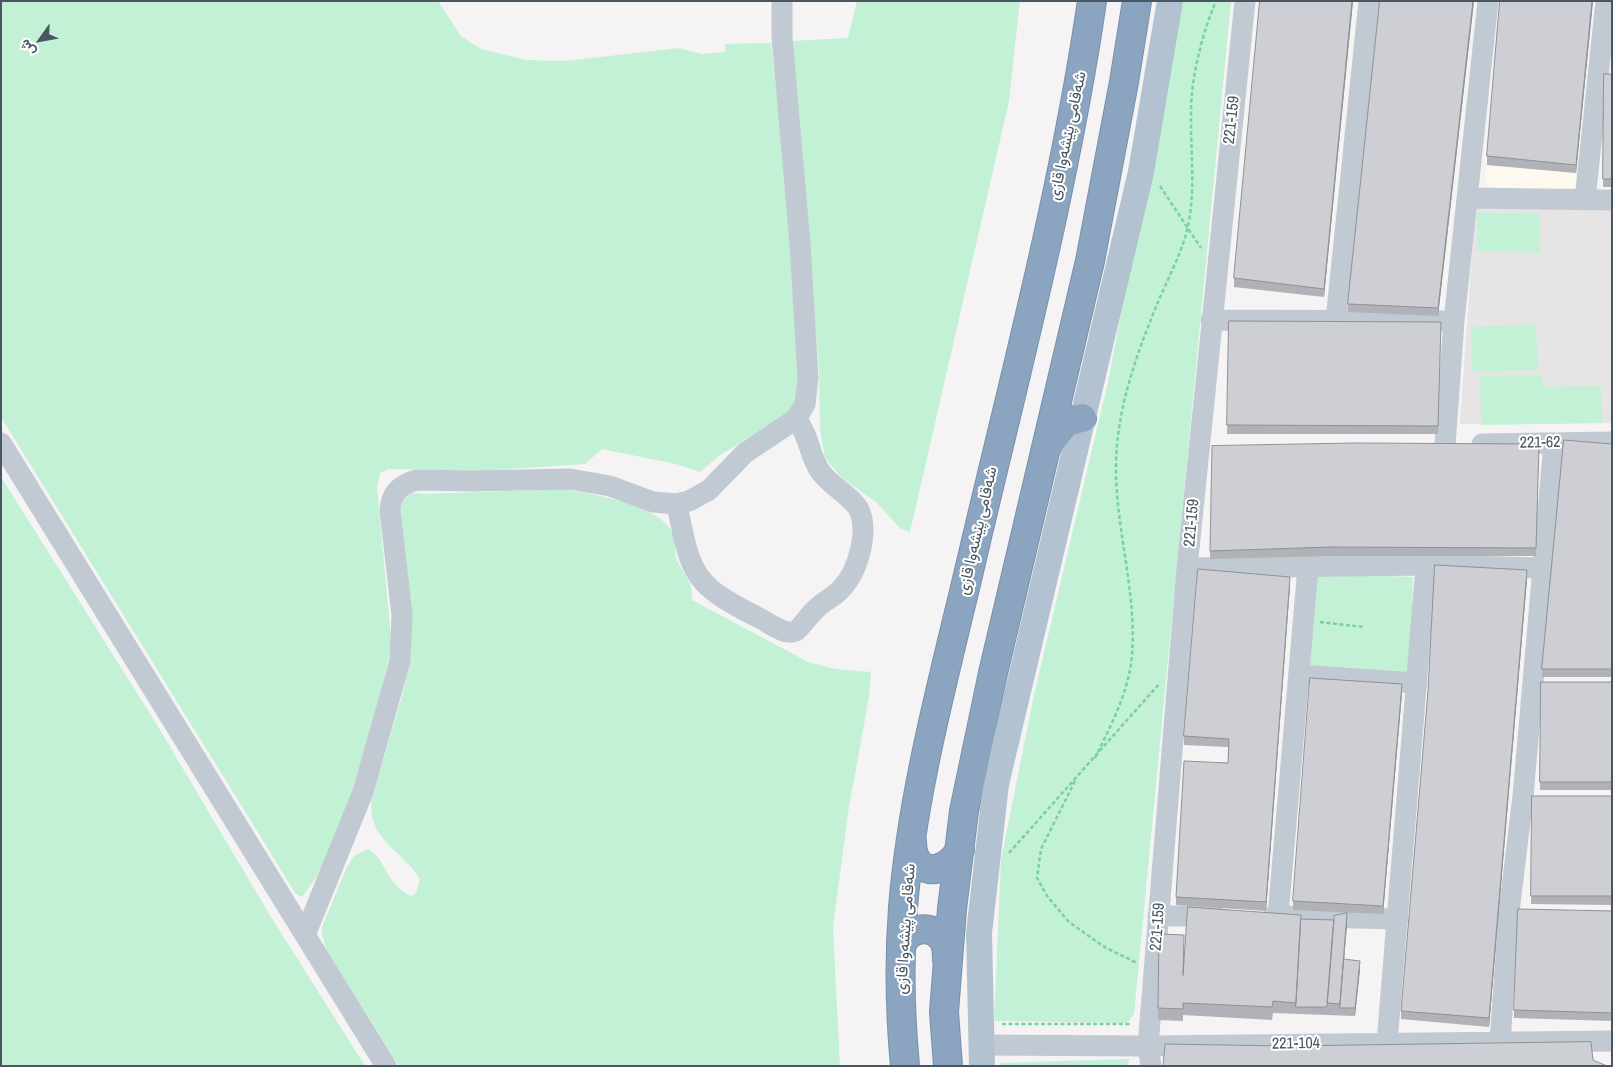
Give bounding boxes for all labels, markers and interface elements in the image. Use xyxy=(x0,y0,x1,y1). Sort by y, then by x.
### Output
north arrow xyxy=(15,15,65,65)
text: ش xyxy=(15,36,39,60)
street label: شەقامی پێشەوا قازی xyxy=(1045,70,1091,202)
street label: 221-159 xyxy=(1220,95,1244,145)
street label: 221-62 xyxy=(1519,433,1561,453)
street label: شەقامی پێشەوا قازی xyxy=(954,465,1002,597)
street label: 221-159 xyxy=(1180,498,1204,548)
street label: شەقامی پێشەوا قازی xyxy=(892,863,920,995)
street label: 221-159 xyxy=(1147,902,1169,952)
street label: 221-104 xyxy=(1272,1034,1320,1054)

